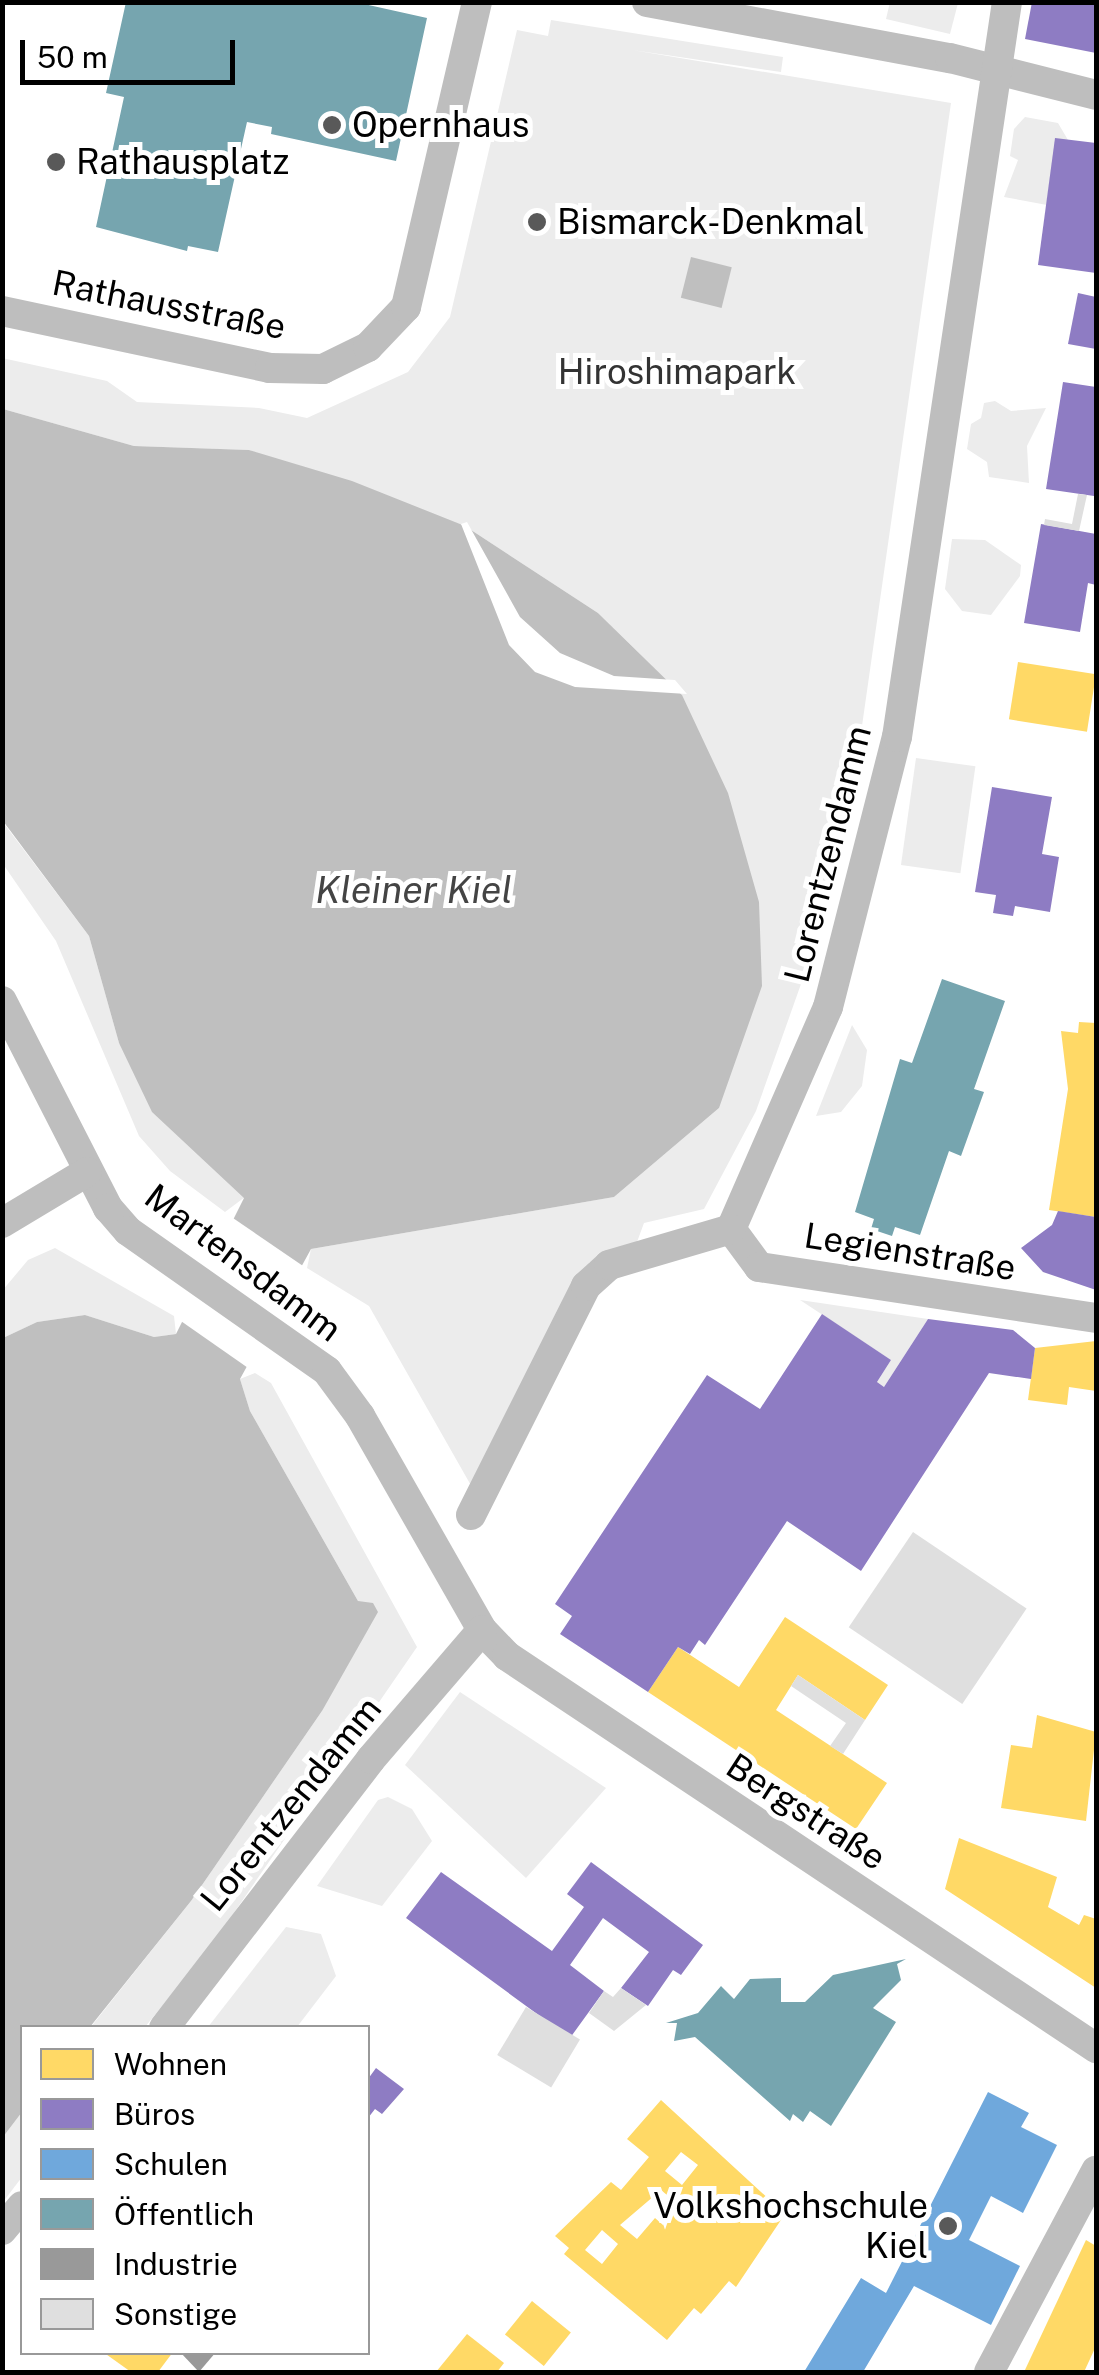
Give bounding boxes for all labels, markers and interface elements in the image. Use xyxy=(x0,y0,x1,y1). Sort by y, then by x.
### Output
scale bar xyxy=(25,20,240,82)
text: 50 m xyxy=(37,39,108,75)
place label: Opernhaus xyxy=(352,104,529,146)
marker: Opernhaus xyxy=(321,114,343,136)
place label: Rathausplatz xyxy=(76,141,289,183)
marker: Rathausplatz xyxy=(45,151,67,173)
place label: Bismarck-Denkmal xyxy=(557,201,865,243)
marker: Bismarck-Denkmal xyxy=(526,211,548,233)
street label: Rathausstraße xyxy=(49,262,289,348)
park label: Hiroshimapark xyxy=(558,351,796,393)
street label: Lorentzendamm xyxy=(776,721,880,987)
water label: Kleiner Kiel xyxy=(315,867,513,913)
street label: Martensdamm xyxy=(137,1176,349,1350)
street label: Legienstraße xyxy=(801,1215,1019,1289)
street label: Lorentzendamm xyxy=(192,1689,390,1919)
street label: Bergstraße xyxy=(718,1745,894,1879)
legend xyxy=(20,2025,370,2355)
text: Wohnen xyxy=(114,2046,227,2082)
text: Büros xyxy=(114,2096,195,2132)
text: Schulen xyxy=(114,2146,228,2182)
place label: Volkshochschule Kiel xyxy=(653,2185,928,2267)
text: Öffentlich xyxy=(114,2196,254,2232)
marker: Volkshochschule Kiel xyxy=(937,2215,959,2237)
text: Industrie xyxy=(114,2246,238,2282)
text: Sonstige xyxy=(114,2296,237,2332)

